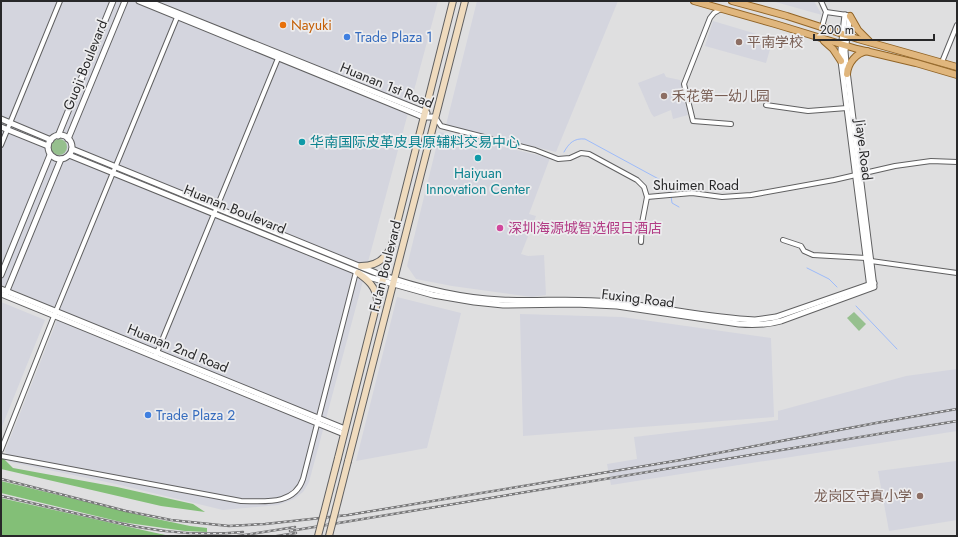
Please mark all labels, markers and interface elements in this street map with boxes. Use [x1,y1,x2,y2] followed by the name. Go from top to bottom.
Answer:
[291,15,332,35] place label: Nayuki
[814,16,934,42] scale bar
[58,17,112,113] street label: Guoji Boulevard
[278,20,288,30] marker: Nayuki
[820,21,854,39] text: 200 m
[355,27,433,47] place label: Trade Plaza 1
[342,32,352,42] marker: Trade Plaza 1
[747,32,803,52] place label: 平南学校
[734,37,744,47] marker: 平南学校
[337,57,437,113] street label: Huanan 1st Road
[672,86,770,106] place label: 禾花第一幼儿园
[659,91,669,101] marker: 禾花第一幼儿园
[850,116,878,182] street label: Jiaye Road
[310,132,520,152] place label: 华南国际皮革皮具原辅料交易中心
[297,137,307,147] marker: 华南国际皮革皮具原辅料交易中心
[473,153,483,163] marker: Haiyuan Innovation Center
[426,163,530,199] place label: Haiyuan Innovation Center
[653,175,739,195] street label: Shuimen Road
[181,179,289,239] street label: Huanan Boulevard
[364,218,406,314] street label: Fu'an Boulevard
[508,218,662,238] place label: 深圳海源城智选假日酒店
[495,223,505,233] marker: 深圳海源城智选假日酒店
[600,284,676,312] street label: Fuxing Road
[124,319,232,377] street label: Huanan 2nd Road
[156,405,235,425] place label: Trade Plaza 2
[143,410,153,420] marker: Trade Plaza 2
[814,486,912,506] place label: 龙岗区守真小学
[915,491,925,501] marker: 龙岗区守真小学

